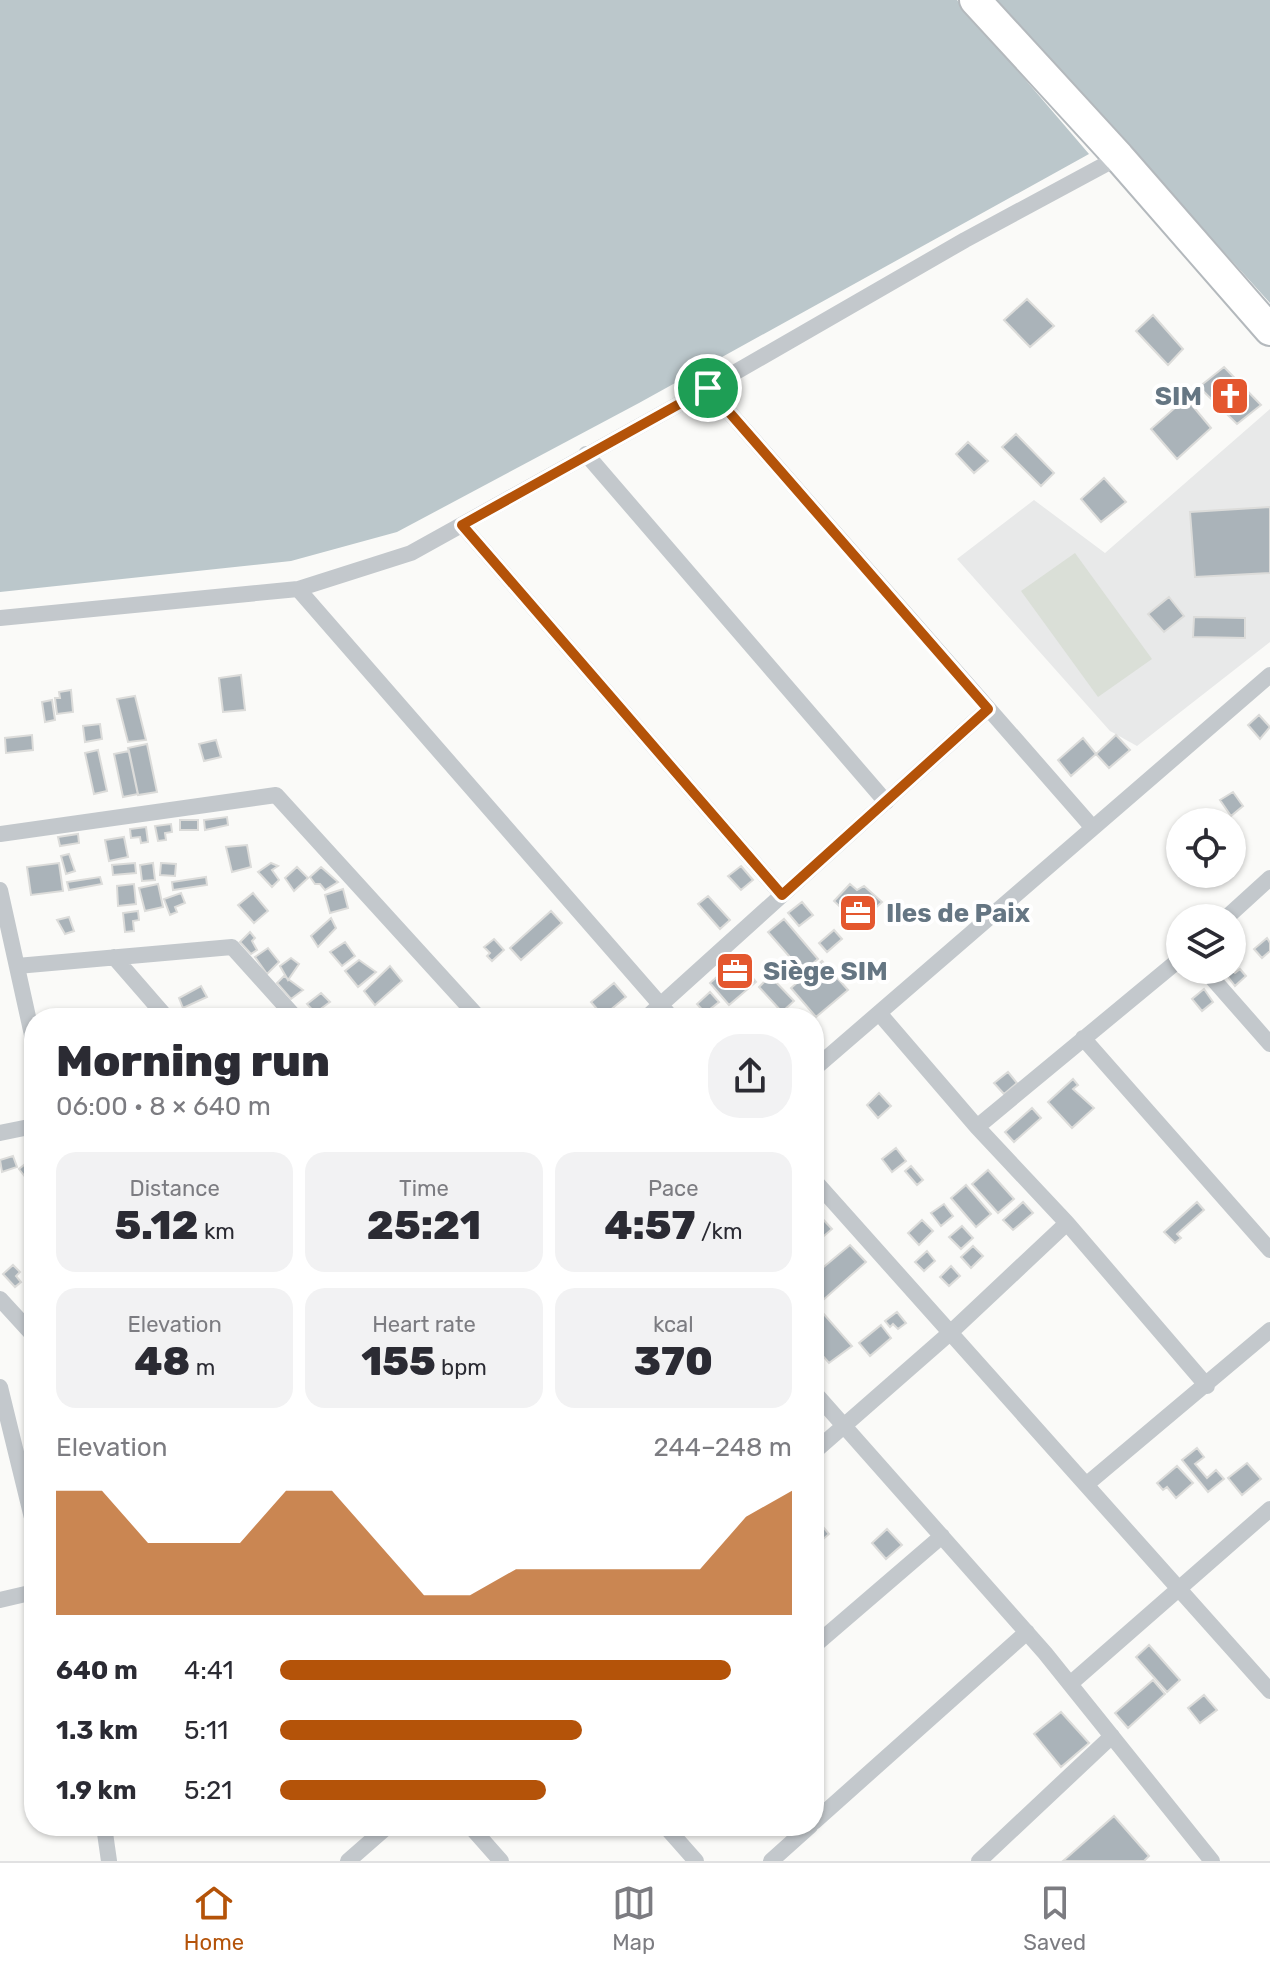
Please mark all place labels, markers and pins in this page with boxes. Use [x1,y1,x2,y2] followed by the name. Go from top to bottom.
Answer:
[674,354,742,422] pin
[1209,375,1251,417] church icon: SIM
[1155,381,1202,412] place label: SIM
[837,892,879,934] office icon: Iles de Paix
[886,898,1030,929] place label: Iles de Paix
[714,950,756,992] office icon: Siège SIM
[763,956,888,987] place label: Siège SIM

